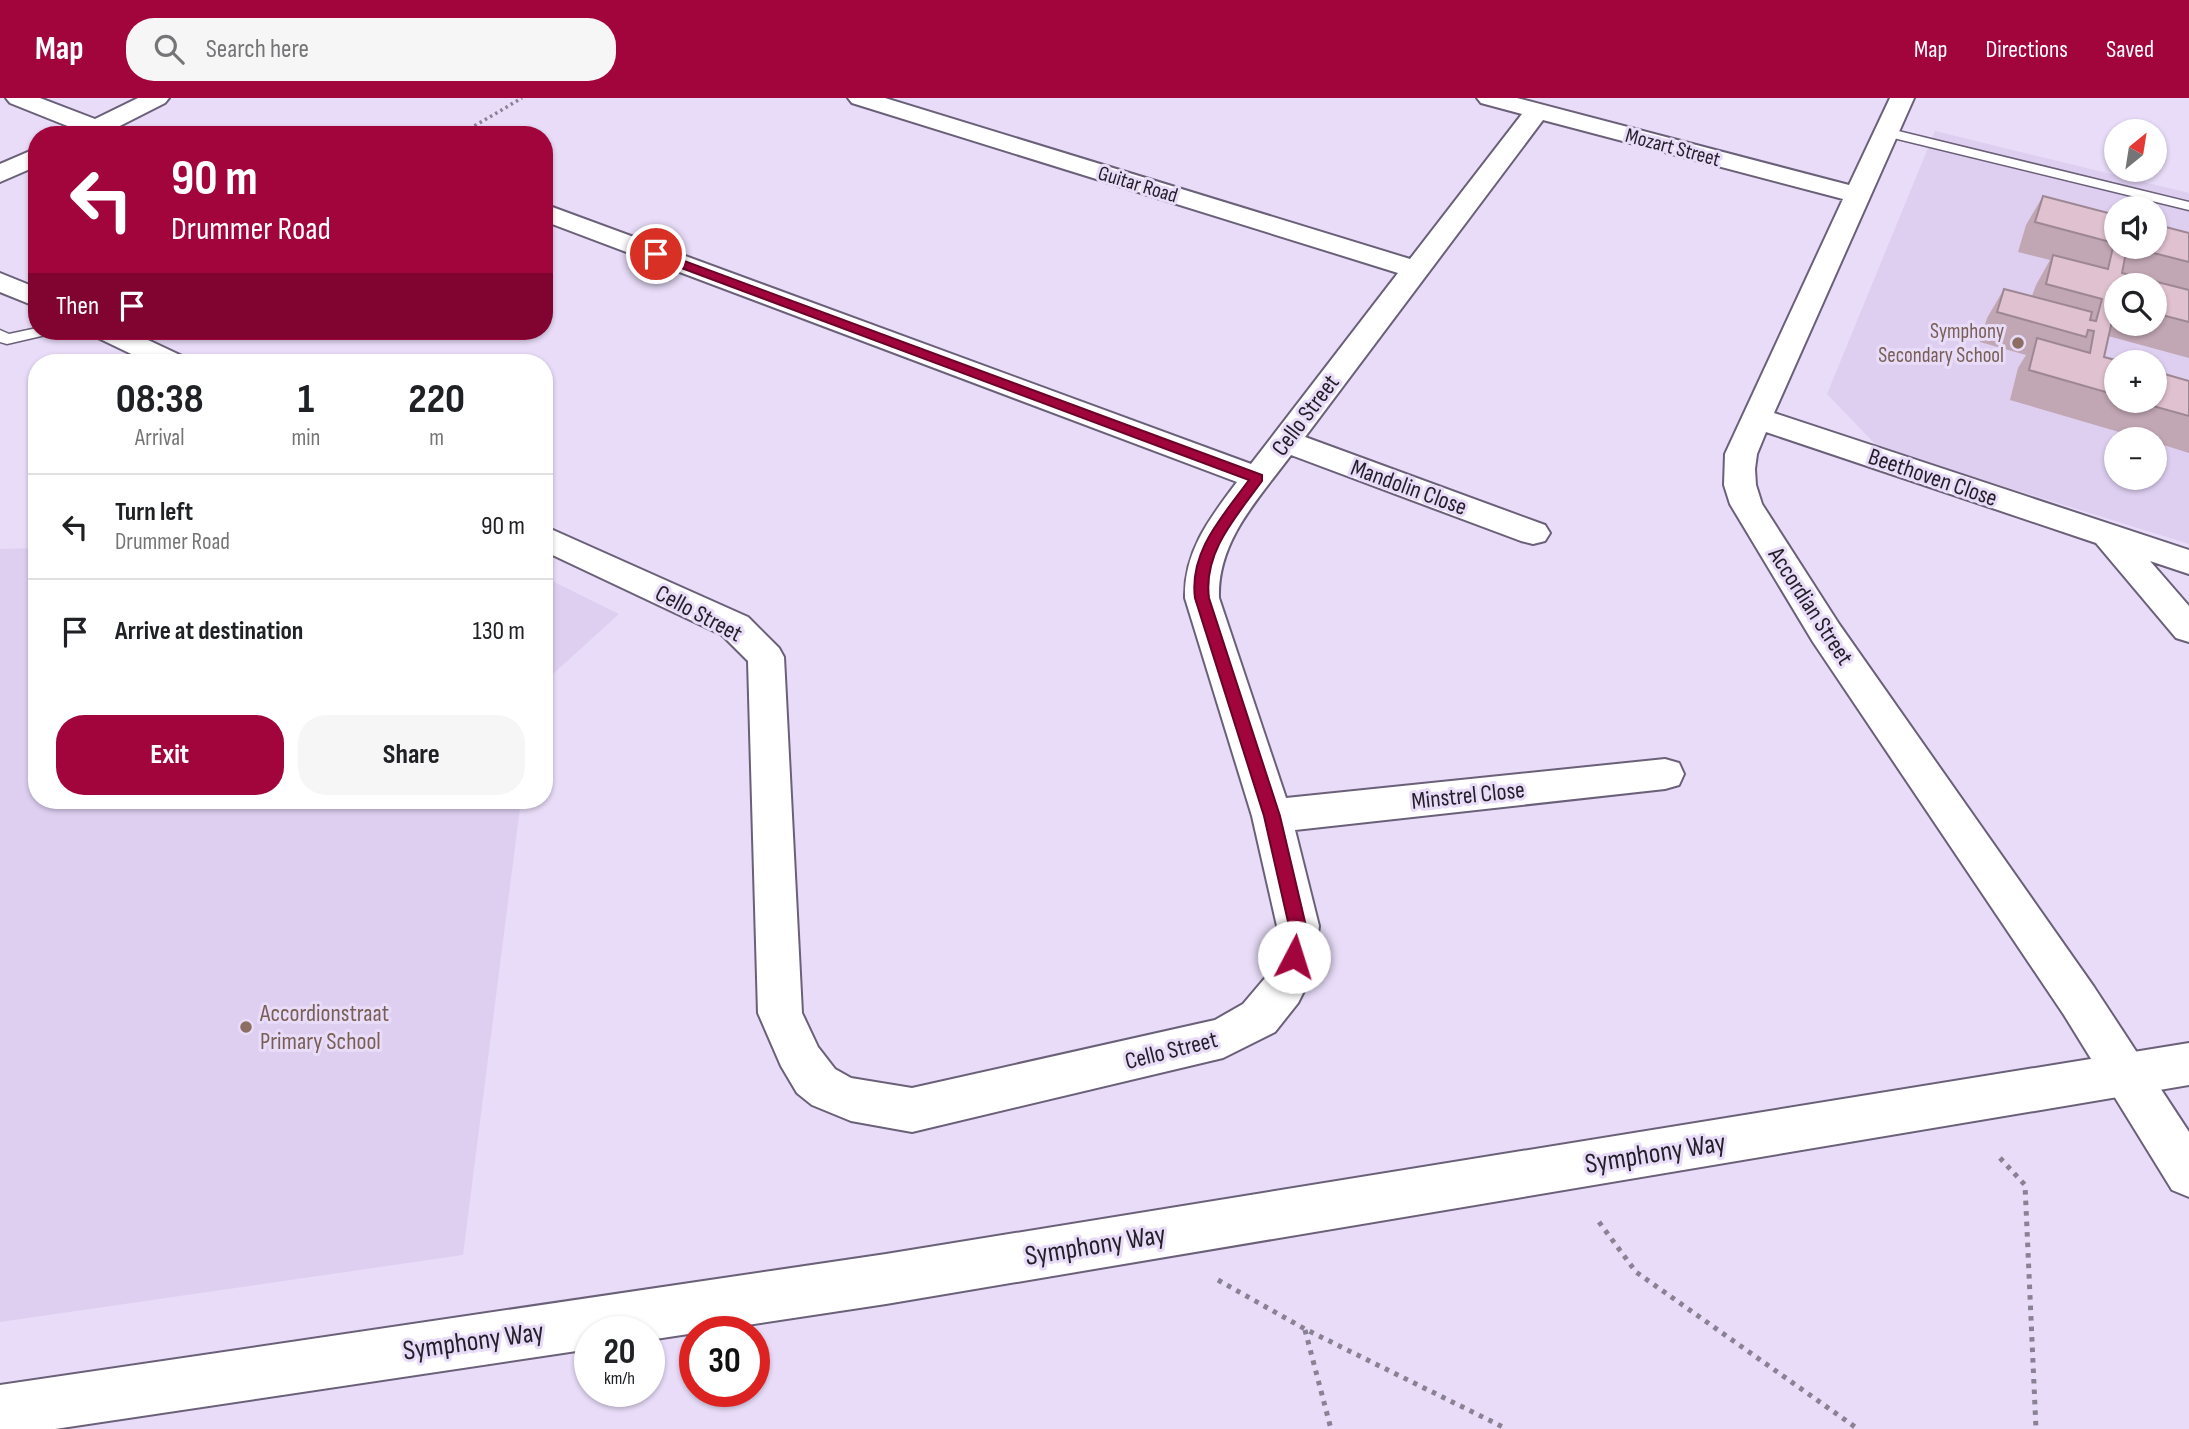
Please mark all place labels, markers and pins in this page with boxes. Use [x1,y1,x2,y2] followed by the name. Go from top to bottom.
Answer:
[626,224,686,284] pin
[1878,319,2004,368] place label: Symphony Secondary School
[2010,335,2026,351] marker: Symphony Secondary School
[259,999,389,1056] place label: Accordionstraat Primary School
[238,1019,254,1035] marker: Accordionstraat Primary School

